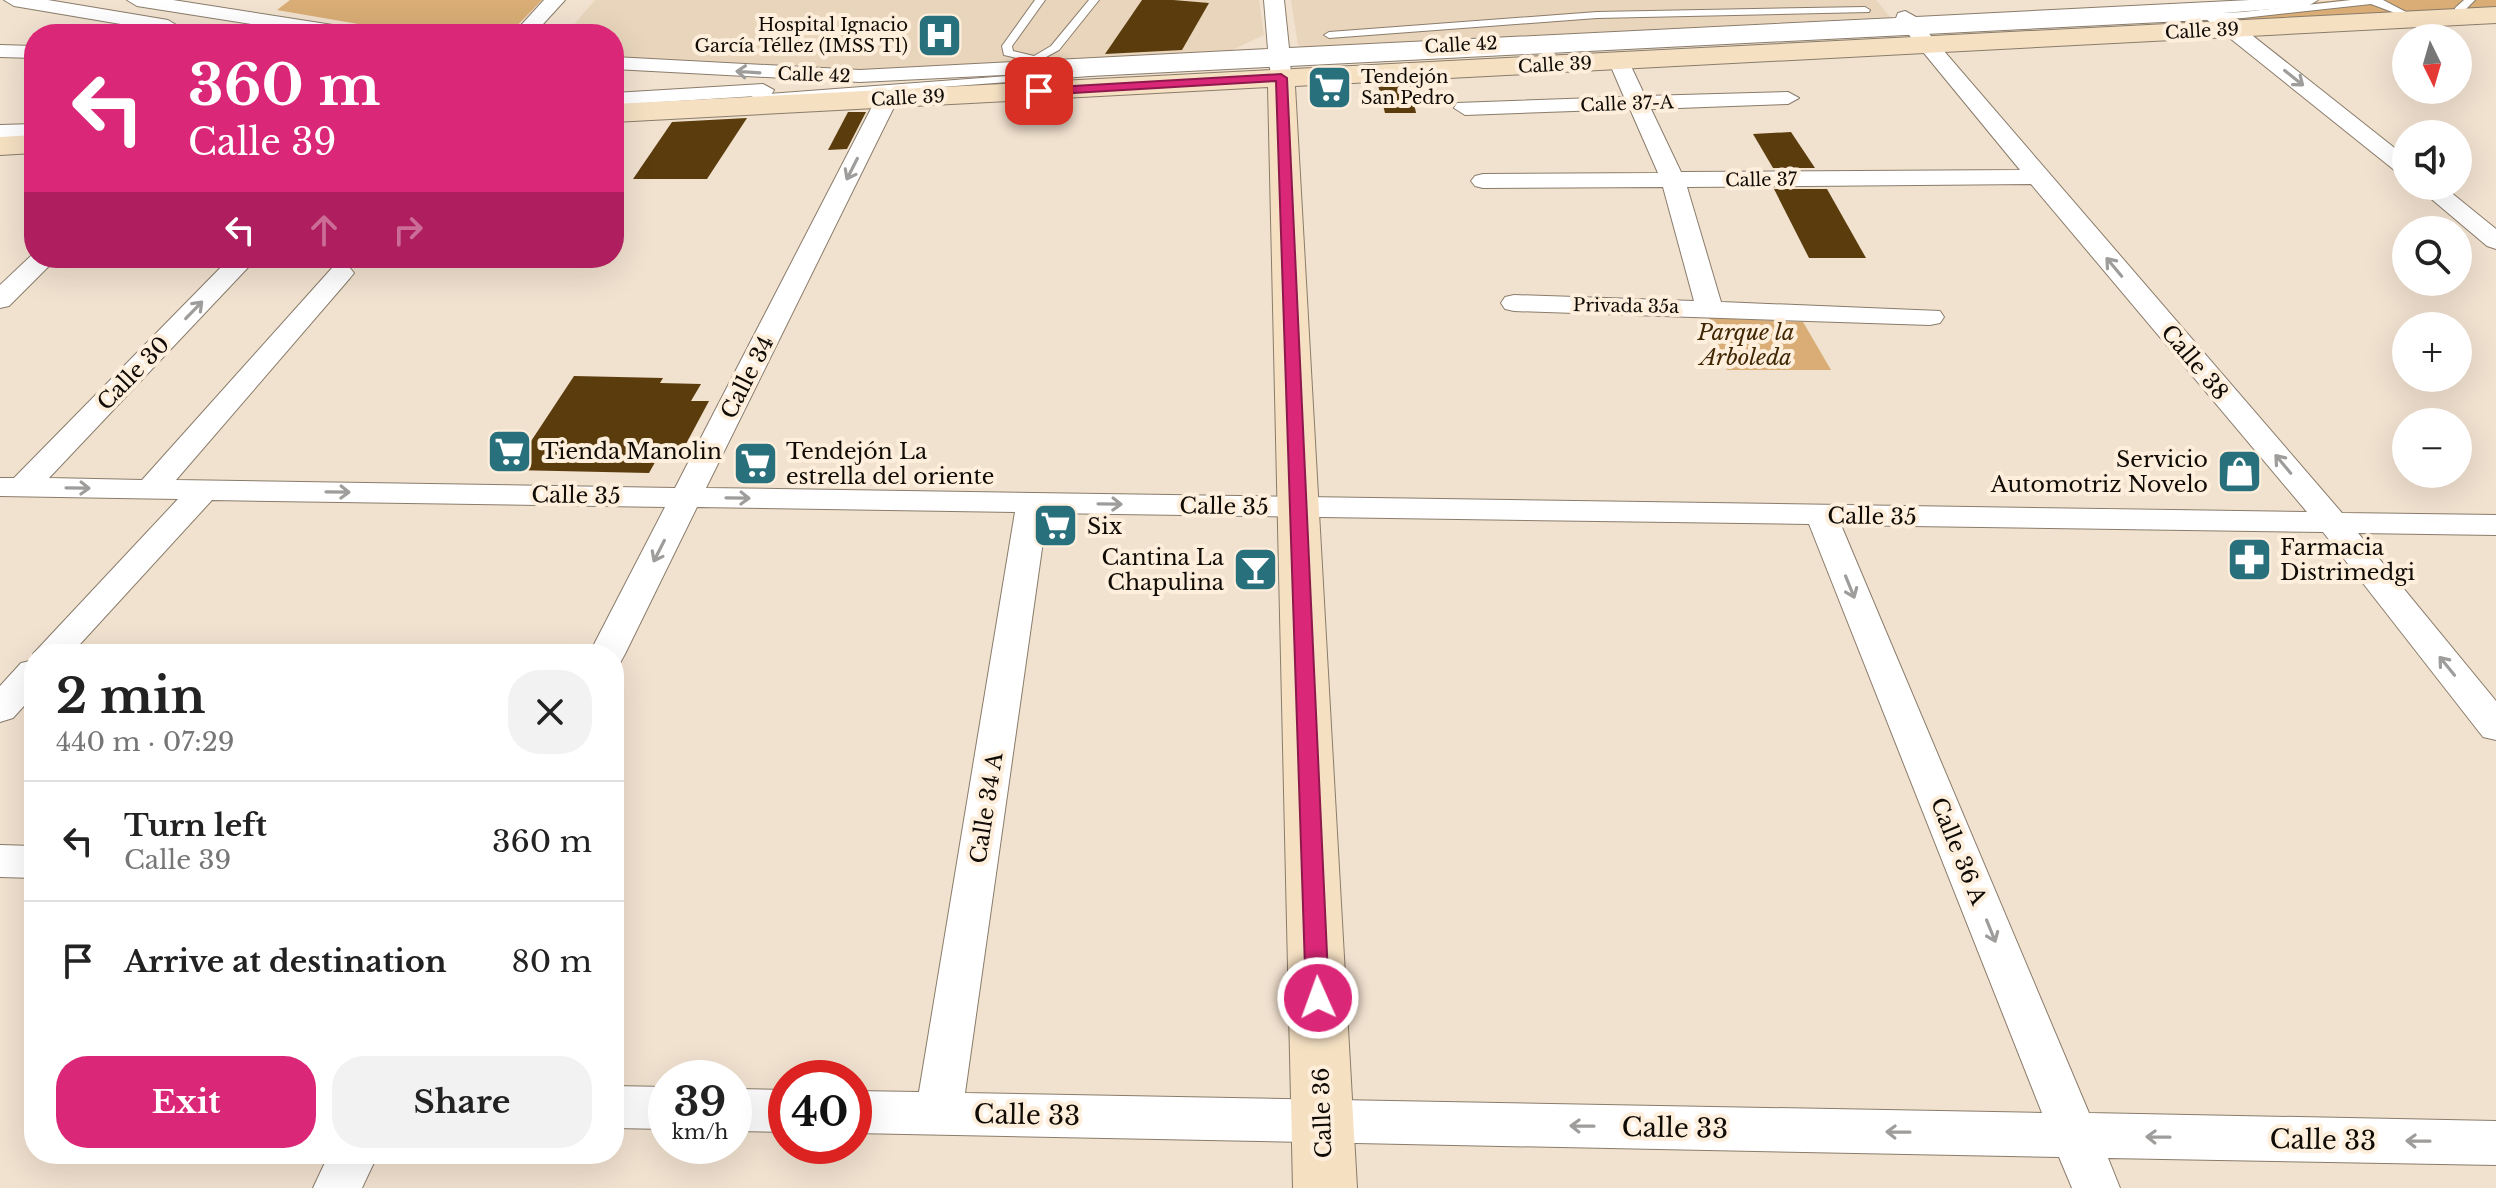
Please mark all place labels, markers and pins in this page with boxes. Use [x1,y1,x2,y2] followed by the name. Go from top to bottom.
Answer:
[915,11,963,59] hospital icon: Hospital Ignacio García Téllez (IMSS T1)
[694,14,908,57] place label: Hospital Ignacio García Téllez (IMSS T1)
[1005,57,1073,125] pin
[1306,63,1354,111] supermarket icon: Tendejón San Pedro
[1361,66,1455,109] place label: Tendejón San Pedro
[486,427,534,475] supermarket icon: Tienda Manolin
[541,438,722,465] place label: Tienda Manolin
[786,438,994,490] place label: Tendejón La estrella del oriente
[731,440,779,488] supermarket icon: Tendejón La estrella del oriente
[1990,446,2208,498] place label: Servicio Automotriz Novelo
[2215,448,2263,496] shop icon: Servicio Automotriz Novelo
[1032,502,1080,550] supermarket icon: Six
[1087,513,1123,540] place label: Six
[2280,534,2415,586] place label: Farmacia Distrimedgi
[2225,536,2273,584] pharmacy icon: Farmacia Distrimedgi
[1102,544,1225,596] place label: Cantina La Chapulina
[1231,546,1279,594] bar icon: Cantina La Chapulina

